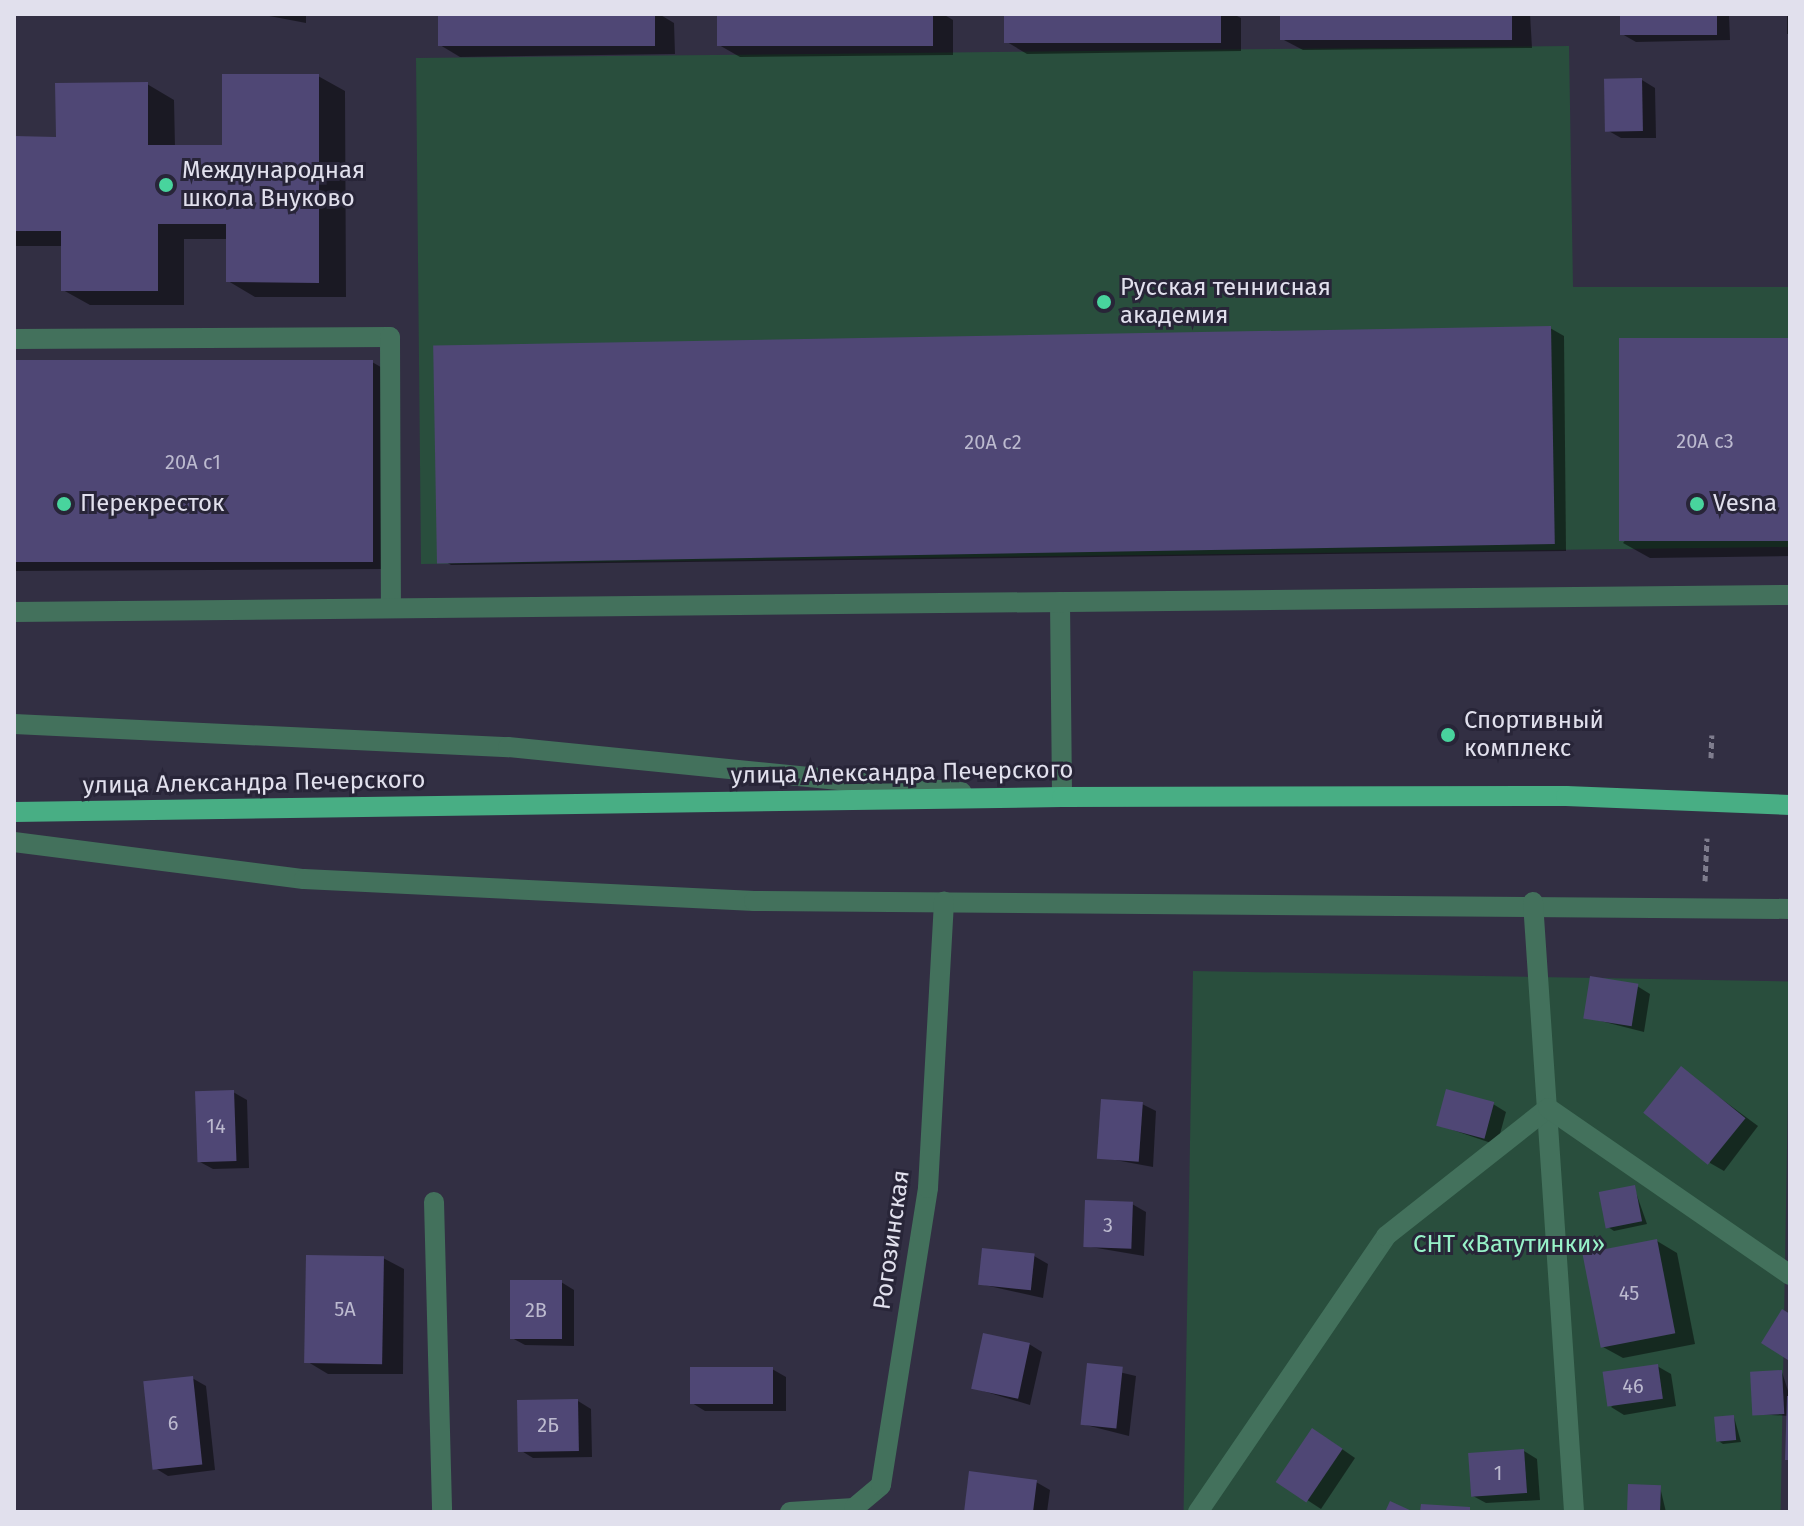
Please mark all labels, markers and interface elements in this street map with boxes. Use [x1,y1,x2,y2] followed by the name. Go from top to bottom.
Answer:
[182,157,365,213] place label: Международная школа Внуково
[157,176,175,194] marker: Международная школа Внуково
[1120,274,1331,330] place label: Русская теннисная академия
[1095,293,1113,311] marker: Русская теннисная академия
[1676,429,1734,453] house number: 20А с3
[964,430,1022,454] house number: 20А с2
[165,450,221,474] house number: 20А с1
[80,490,225,518] place label: Перекресток
[1713,490,1777,518] place label: Vesna
[55,495,73,513] marker: Перекресток
[1688,495,1706,513] marker: Vesna
[1464,707,1604,763] place label: Спортивный комплекс
[1439,726,1457,744] marker: Спортивный комплекс
[730,756,1074,790] street label: улица Александра Печерского
[82,766,426,800] street label: улица Александра Печерского
[206,1114,226,1138] house number: 14
[868,1168,916,1312] street label: Рогозинская
[1103,1213,1113,1237] house number: 3
[1413,1231,1605,1259] park label: СНТ «Ватутинки»
[1619,1281,1639,1305] house number: 45
[334,1297,356,1321] house number: 5А
[525,1298,547,1322] house number: 2В
[1622,1374,1644,1398] house number: 46
[168,1411,178,1435] house number: 6
[537,1413,559,1437] house number: 2Б
[1494,1461,1502,1485] house number: 1

